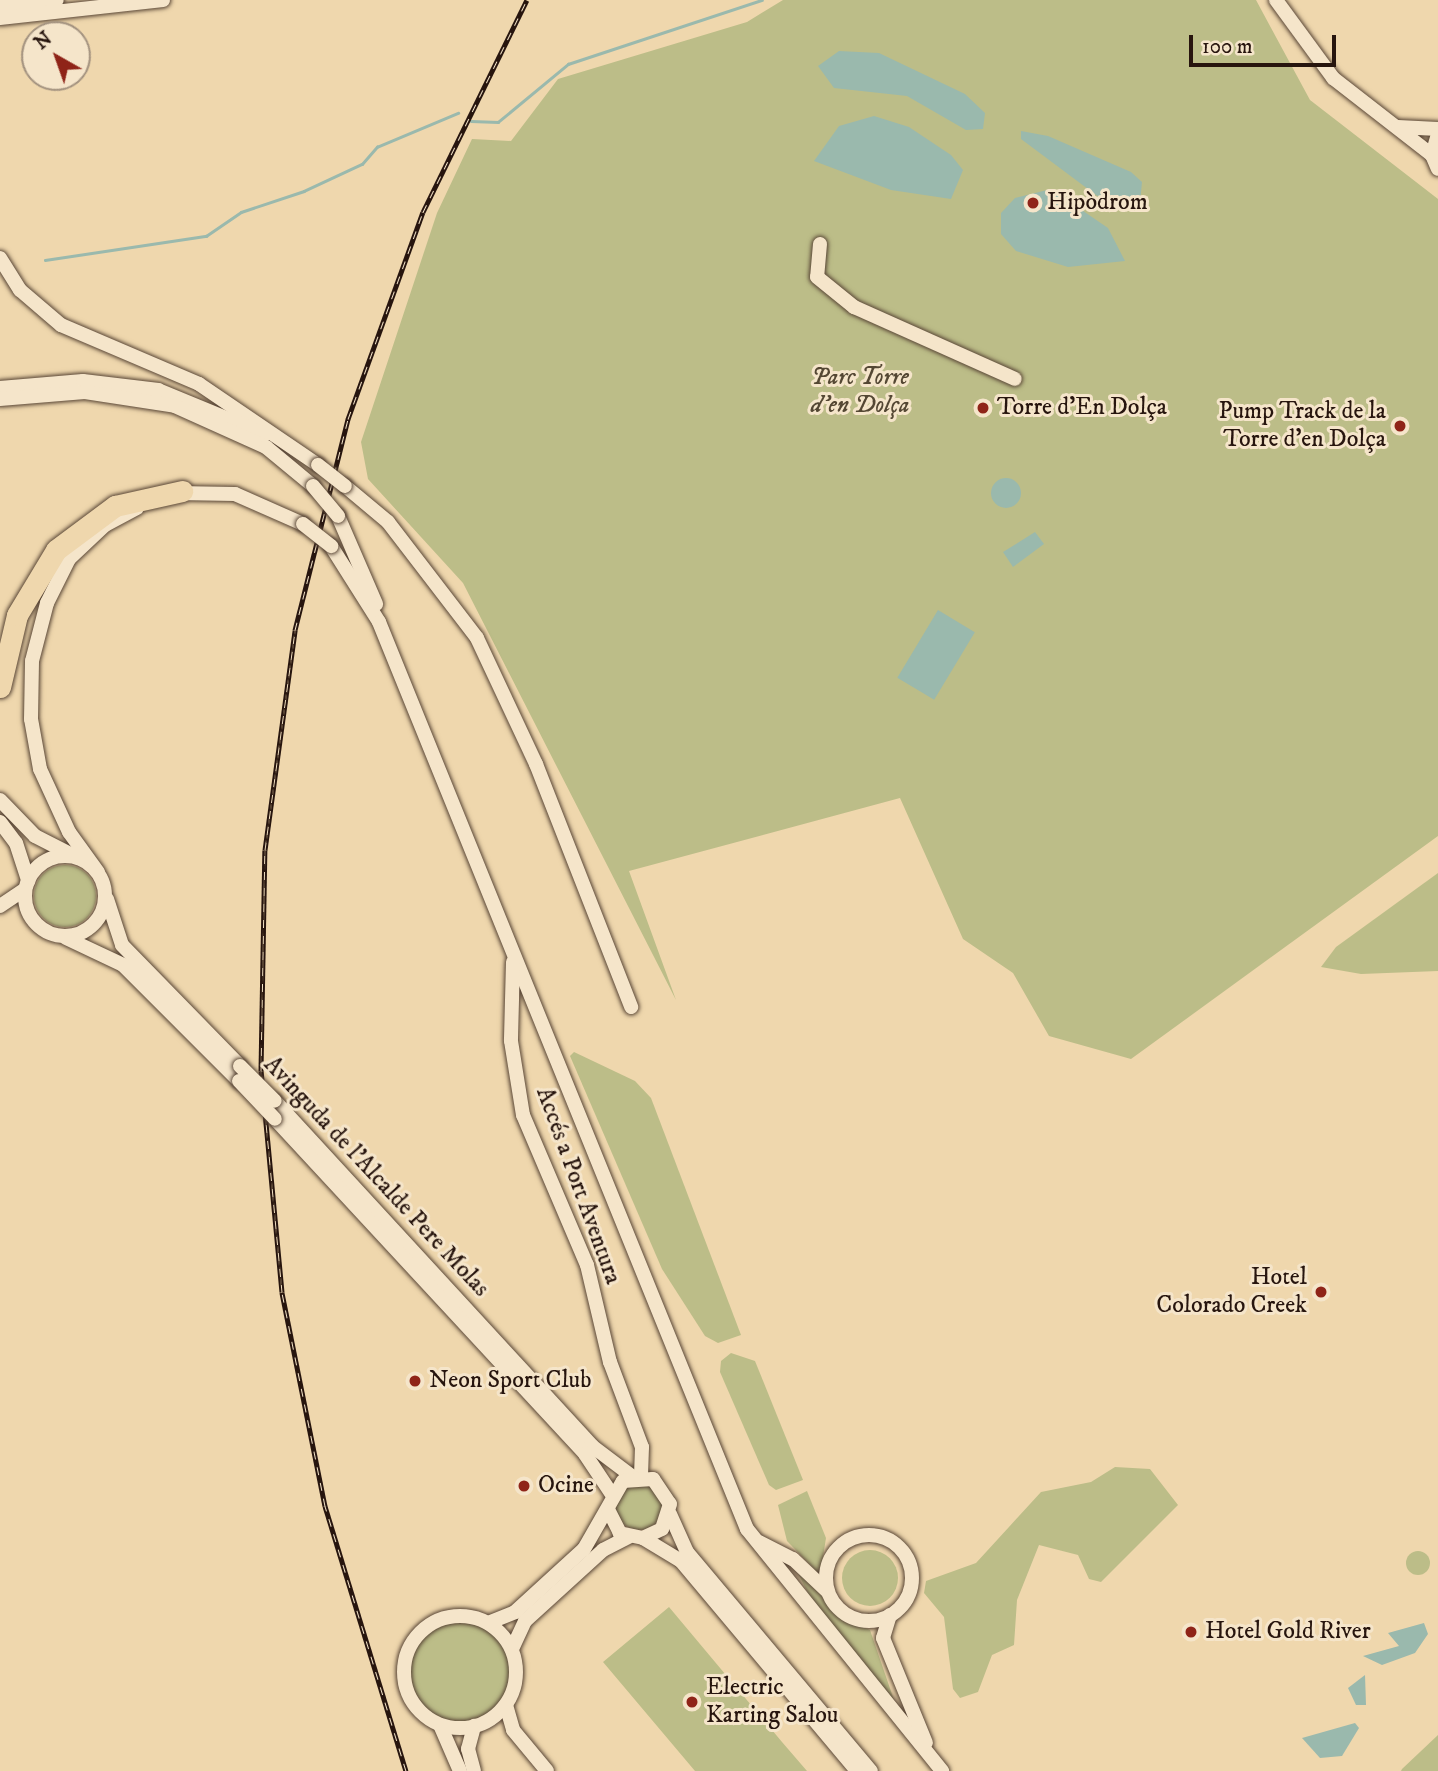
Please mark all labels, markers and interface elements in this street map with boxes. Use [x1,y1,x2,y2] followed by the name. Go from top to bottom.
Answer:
[21,21,91,91] north arrow
[1193,21,1340,65] scale bar
[30,27,57,55] text: N
[1202,34,1253,60] text: 100 m
[1047,189,1148,217] place label: Hipòdrom
[1025,195,1041,211] marker: Hipòdrom
[811,364,909,420] park label: Parc Torre d'en Dolça
[997,394,1167,422] place label: Torre d'En Dolça
[1219,398,1386,454] place label: Pump Track de la Torre d’en Dolça
[975,400,991,416] marker: Torre d'En Dolça
[1392,418,1408,434] marker: Pump Track de la Torre d’en Dolça
[257,1051,495,1303] street label: Avinguda de l'Alcalde Pere Molas
[529,1084,627,1288] street label: Accés a Port Aventura
[1156,1264,1307,1320] place label: Hotel Colorado Creek
[1313,1284,1329,1300] marker: Hotel Colorado Creek
[429,1367,591,1395] place label: Neon Sport Club
[407,1373,423,1389] marker: Neon Sport Club
[538,1472,594,1500] place label: Ocine
[516,1478,532,1494] marker: Ocine
[1205,1618,1371,1646] place label: Hotel Gold River
[1183,1624,1199,1640] marker: Hotel Gold River
[706,1674,838,1730] place label: Electric Karting Salou
[684,1694,700,1710] marker: Electric Karting Salou

